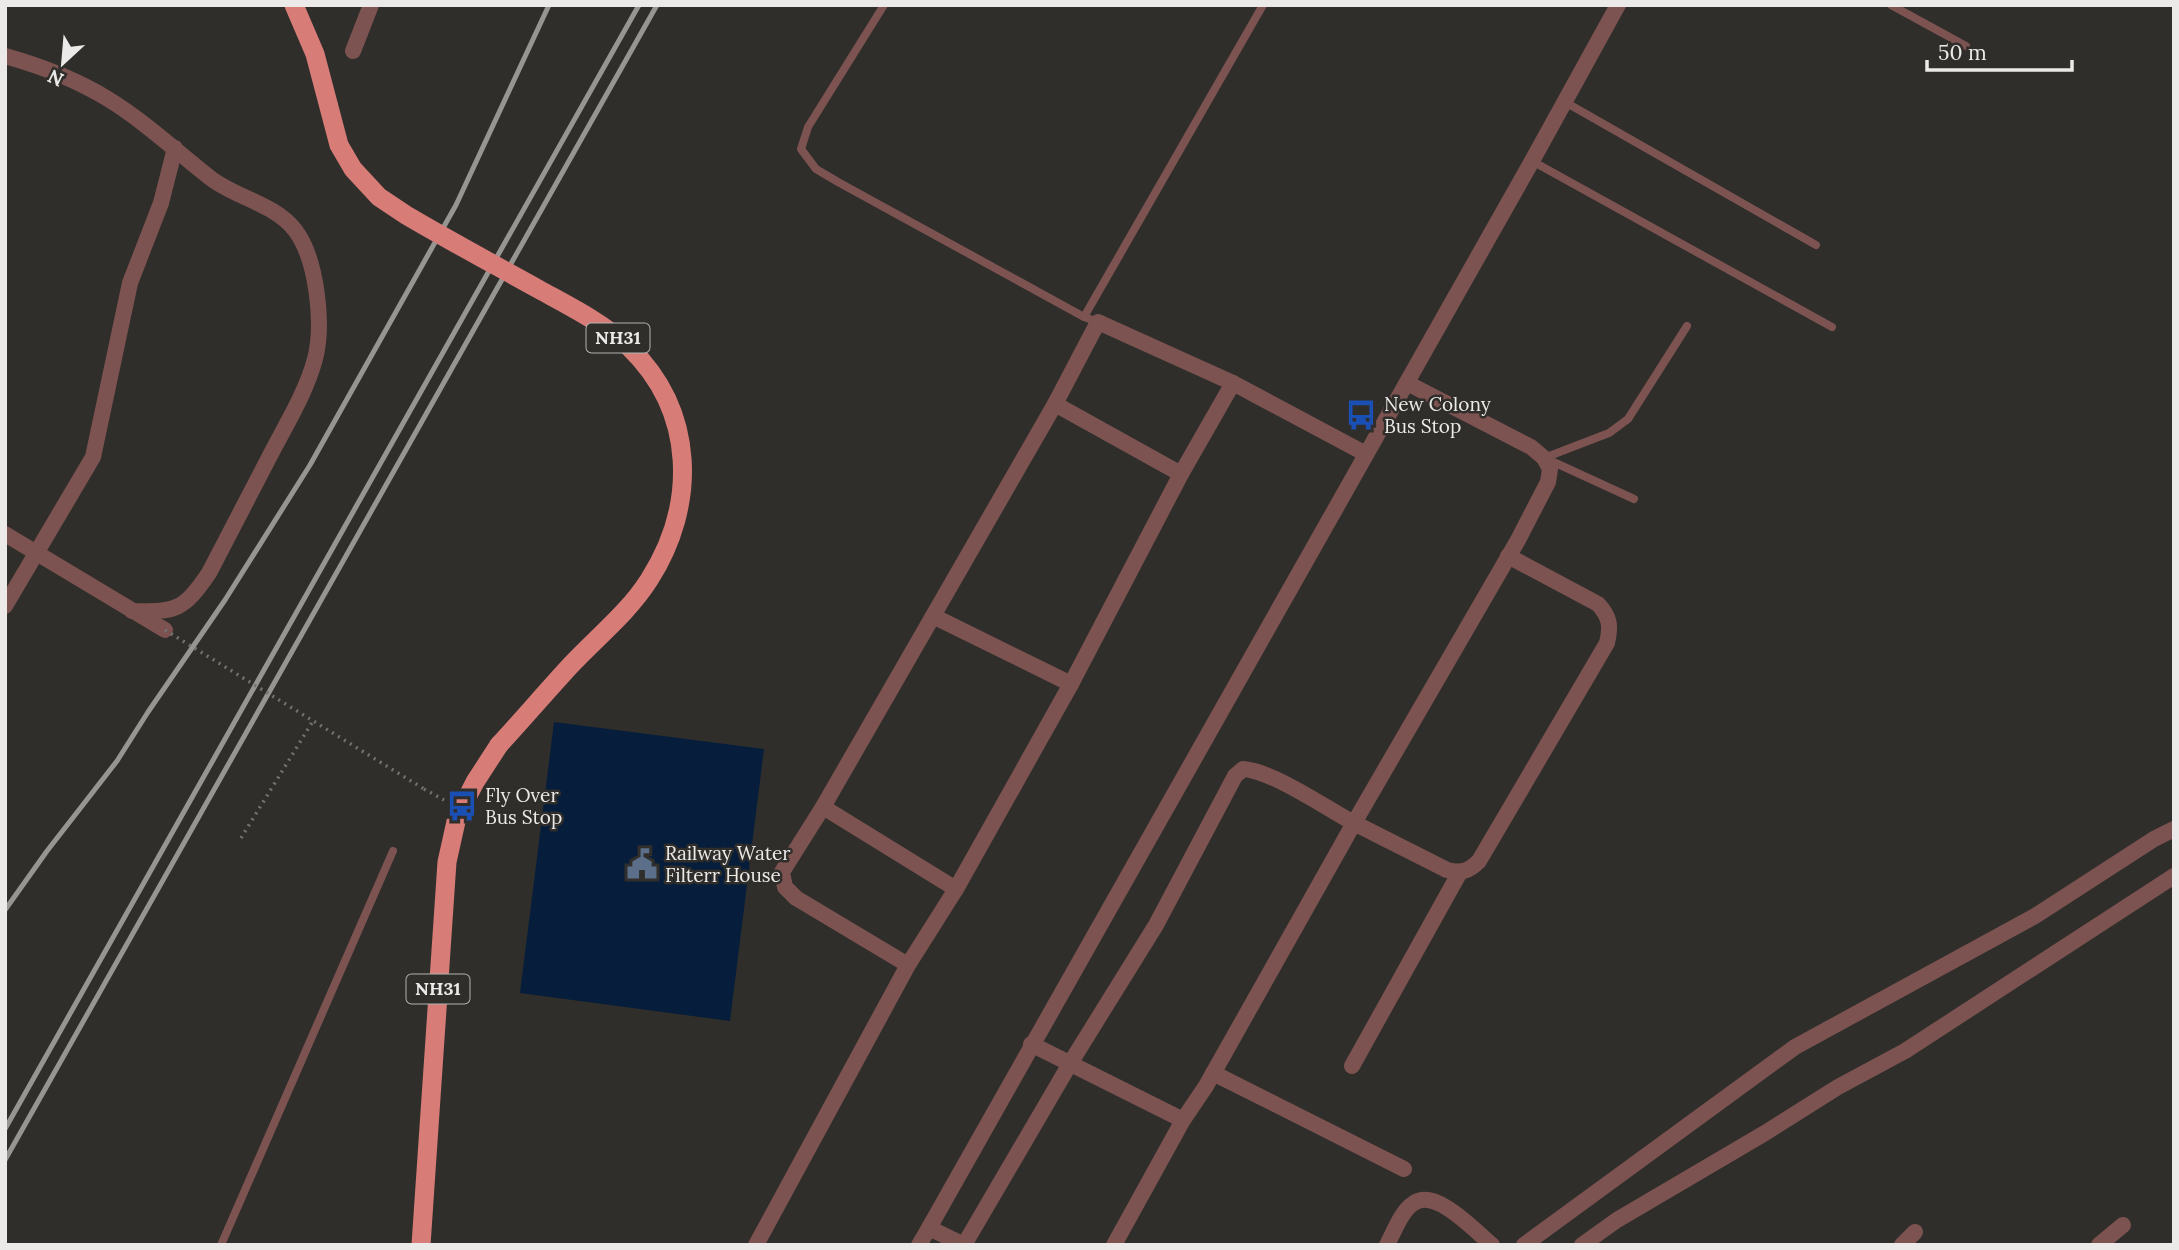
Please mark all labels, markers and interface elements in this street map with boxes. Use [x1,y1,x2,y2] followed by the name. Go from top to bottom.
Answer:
[28,28,98,98] north arrow
[1927,28,2072,72] scale bar
[1938,39,1987,66] text: 50 m
[43,64,67,92] text: N
[586,324,650,352] road number: NH31
[1384,392,1491,438] place label: New Colony Bus Stop
[1344,398,1378,432] bus stop icon: New Colony Bus Stop
[485,783,562,829] place label: Fly Over Bus Stop
[445,789,479,823] bus stop icon: Fly Over Bus Stop
[665,841,791,887] place label: Railway Water Filterr House
[625,847,659,881] public building icon: Railway Water Filterr House
[406,974,470,1004] road number: NH31

